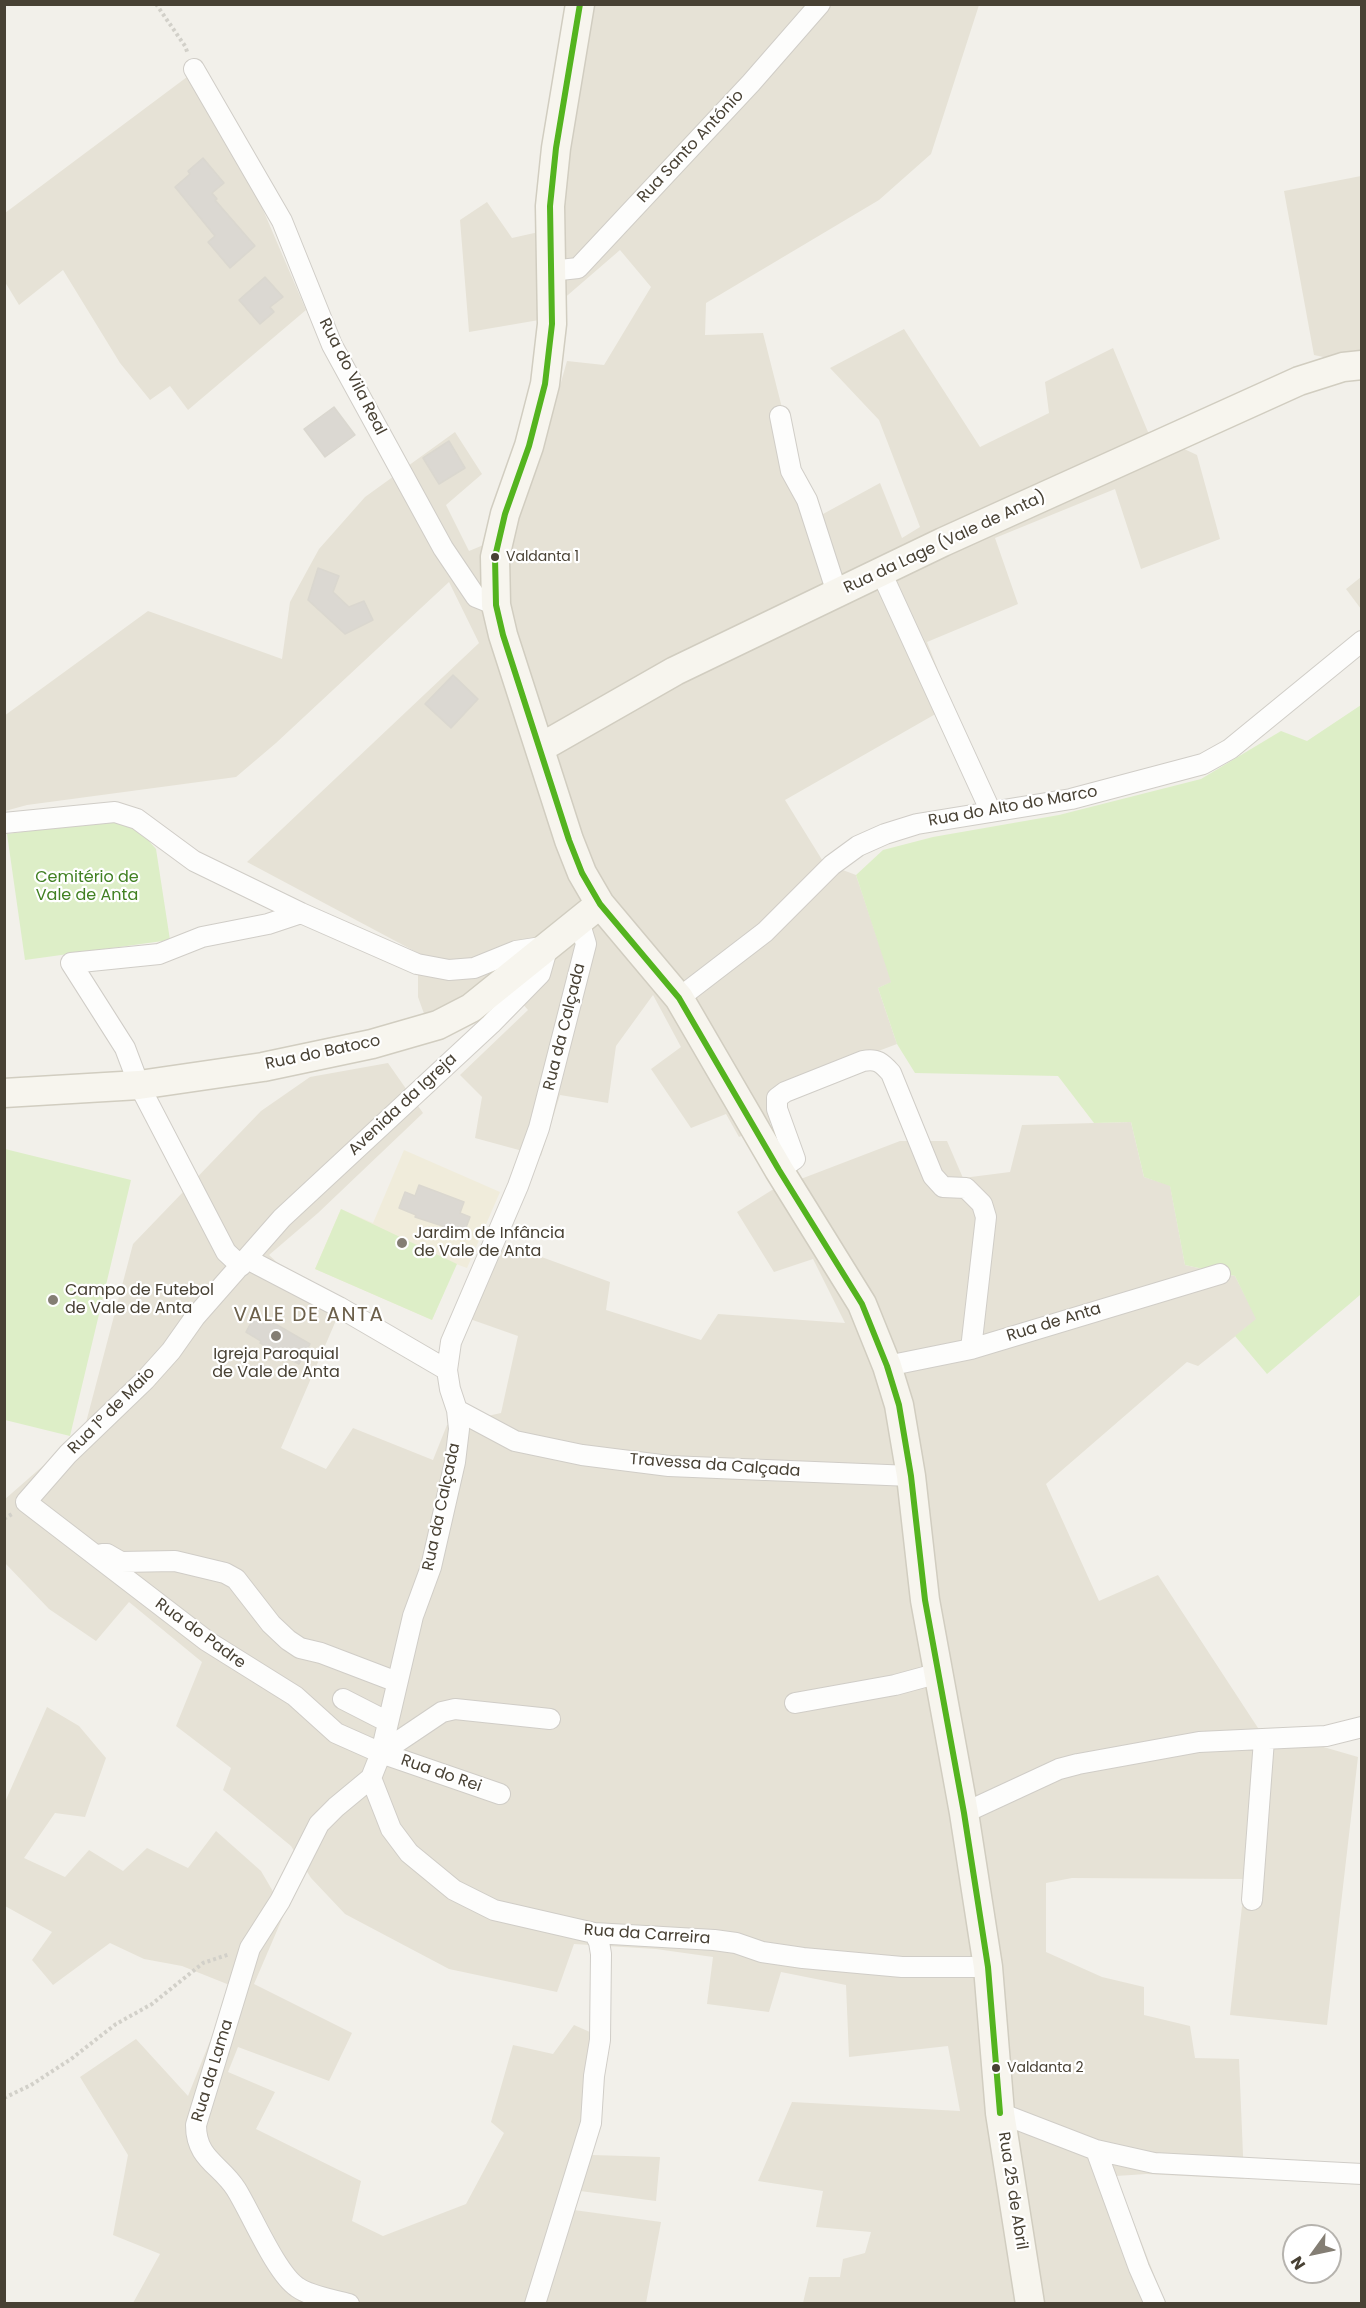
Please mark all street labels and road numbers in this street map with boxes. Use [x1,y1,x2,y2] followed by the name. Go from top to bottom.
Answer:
[634,87,748,207] street label: Rua Santo António
[314,315,390,439] street label: Rua do Vila Real
[841,488,1049,598] street label: Rua da Lage (Vale de Anta)
[927,783,1099,831] street label: Rua do Alto do Marco
[540,961,590,1093] street label: Rua da Calçada
[264,1031,382,1075] street label: Rua do Batoco
[345,1050,461,1160] street label: Avenida da Igreja
[1004,1300,1104,1346] street label: Rua de Anta
[64,1363,160,1459] street label: Rua 1º de Maio
[419,1441,465,1573] street label: Rua da Calçada
[629,1450,801,1482] street label: Travessa da Calçada
[151,1595,249,1673] street label: Rua do Padre
[398,1751,484,1797] street label: Rua do Rei
[583,1921,711,1949] street label: Rua da Carreira
[188,2018,238,2124] street label: Rua da Lama
[993,2131,1031,2251] street label: Rua 25 de Abril

